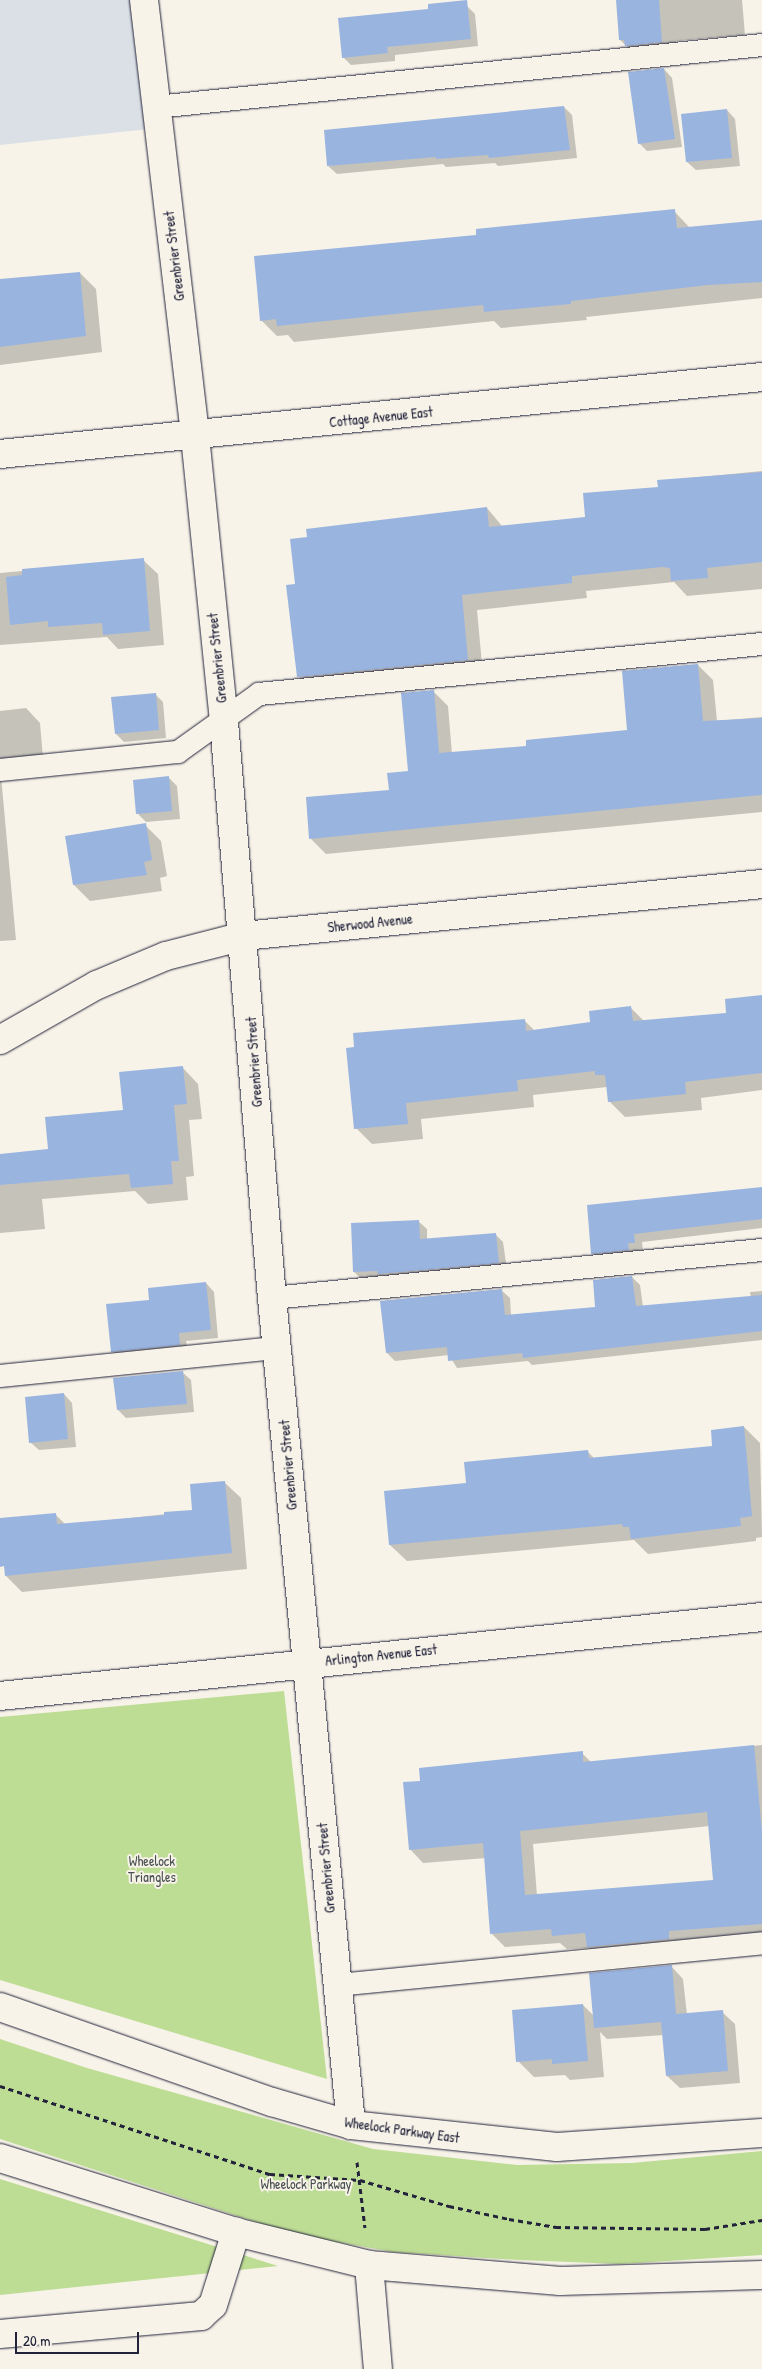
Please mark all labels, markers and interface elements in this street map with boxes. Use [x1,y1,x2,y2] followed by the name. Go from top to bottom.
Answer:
[160,210,188,302] street label: Greenbrier Street
[328,403,434,431] street label: Cottage Avenue East
[204,612,230,704] street label: Greenbrier Street
[327,910,413,936] street label: Sherwood Avenue
[242,1016,266,1108] street label: Greenbrier Street
[276,1419,300,1511] street label: Greenbrier Street
[324,1641,438,1669] street label: Arlington Avenue East
[314,1822,338,1914] street label: Greenbrier Street
[128,1853,176,1885] park label: Wheelock Triangles
[343,2114,461,2146] street label: Wheelock Parkway East
[261,2176,351,2192] park label: Wheelock Parkway
[18,2322,141,2354] scale bar
[23,2330,50,2351] text: 20 m

